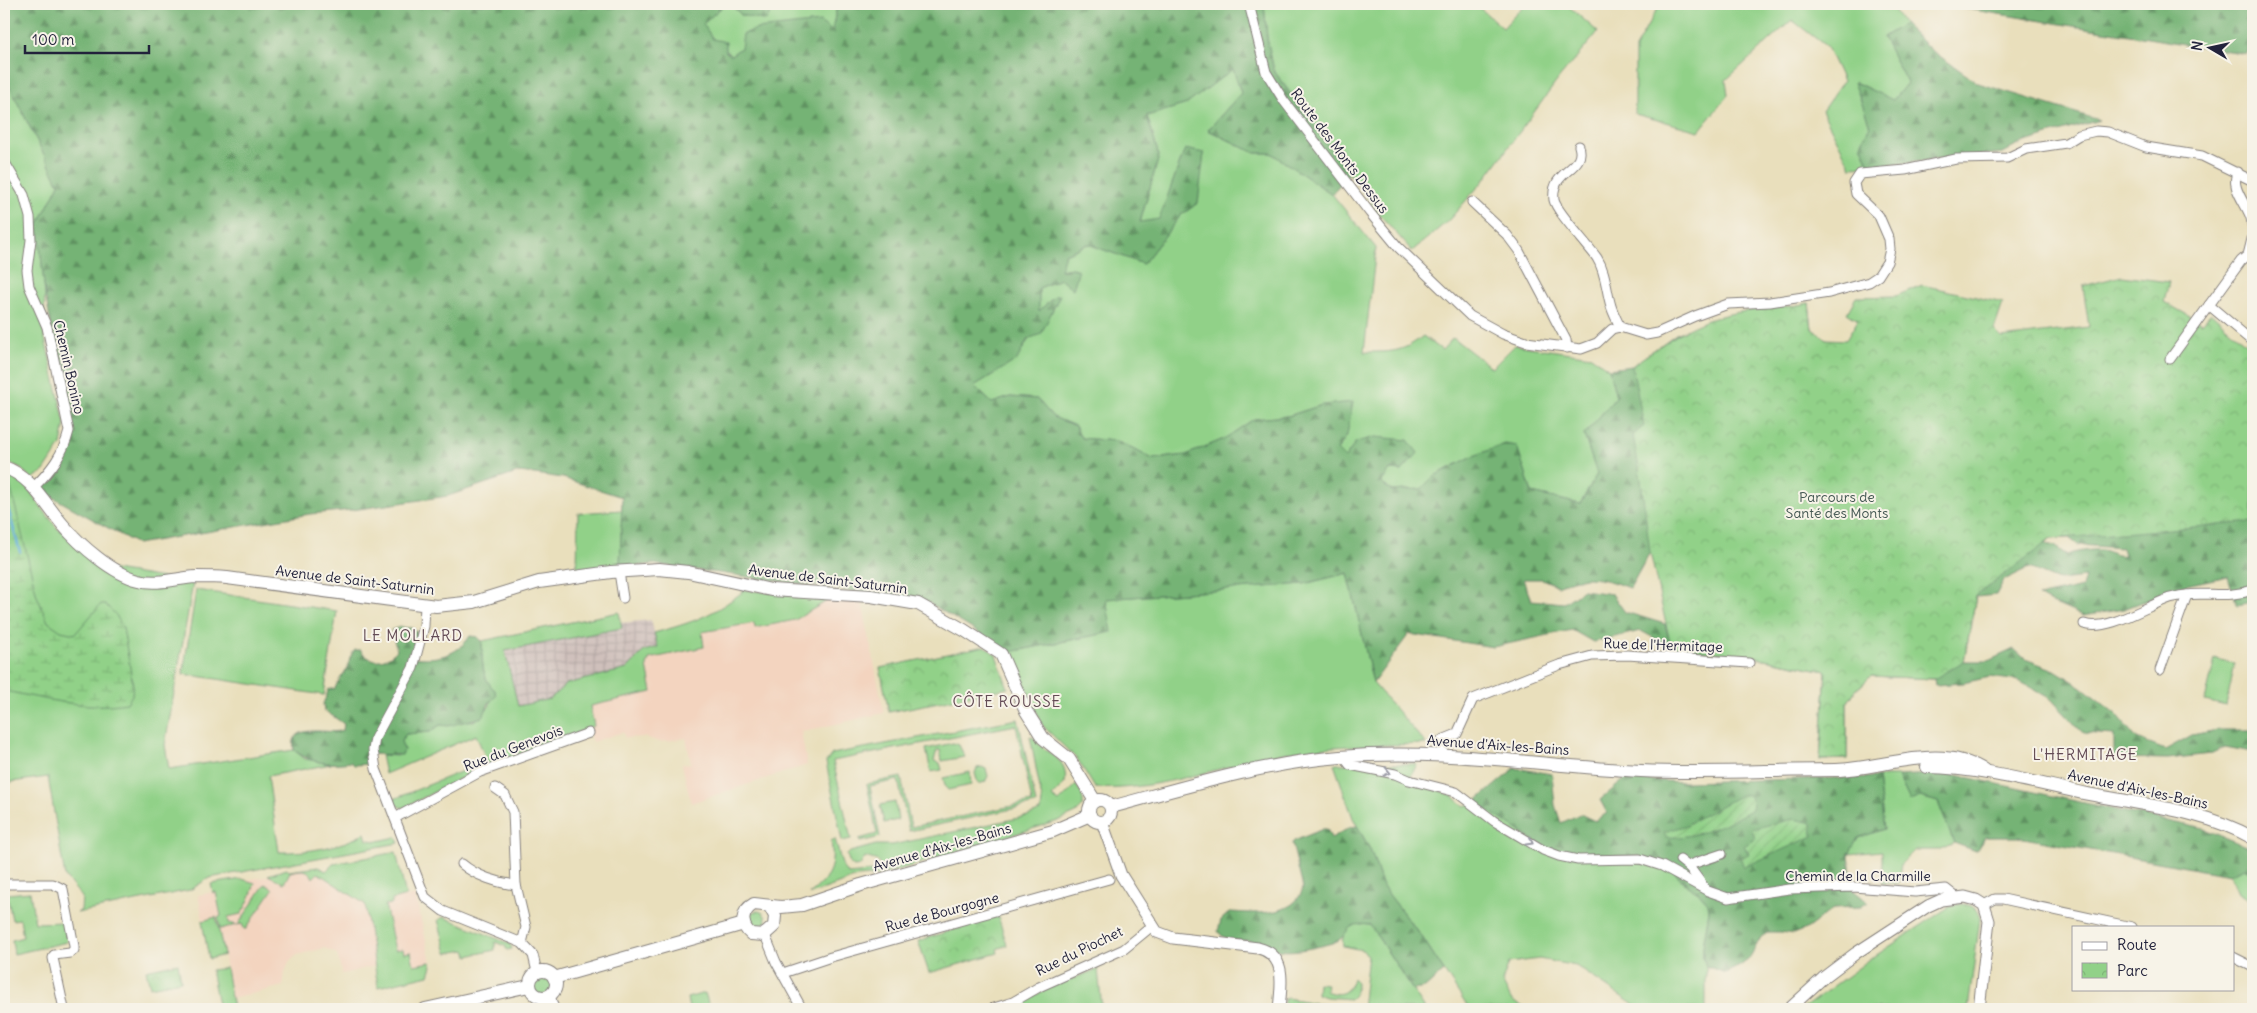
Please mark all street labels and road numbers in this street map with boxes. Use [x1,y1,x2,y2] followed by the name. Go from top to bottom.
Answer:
[1287,85,1393,217] street label: Route des Monts Dessus
[49,318,89,416] street label: Chemin Bonino
[748,560,908,598] street label: Avenue de Saint-Saturnin
[275,561,435,599] street label: Avenue de Saint-Saturnin
[1603,634,1723,656] street label: Rue de l'Hermitage
[461,721,565,775] street label: Rue du Genevois
[1426,731,1570,759] street label: Avenue d'Aix-les-Bains
[2066,765,2210,813] street label: Avenue d'Aix-les-Bains
[871,819,1013,875] street label: Avenue d'Aix-les-Bains
[1785,867,1931,885] street label: Chemin de la Charmille
[883,888,1001,936] street label: Rue de Bourgogne
[1033,922,1126,980] street label: Rue du Piochet

